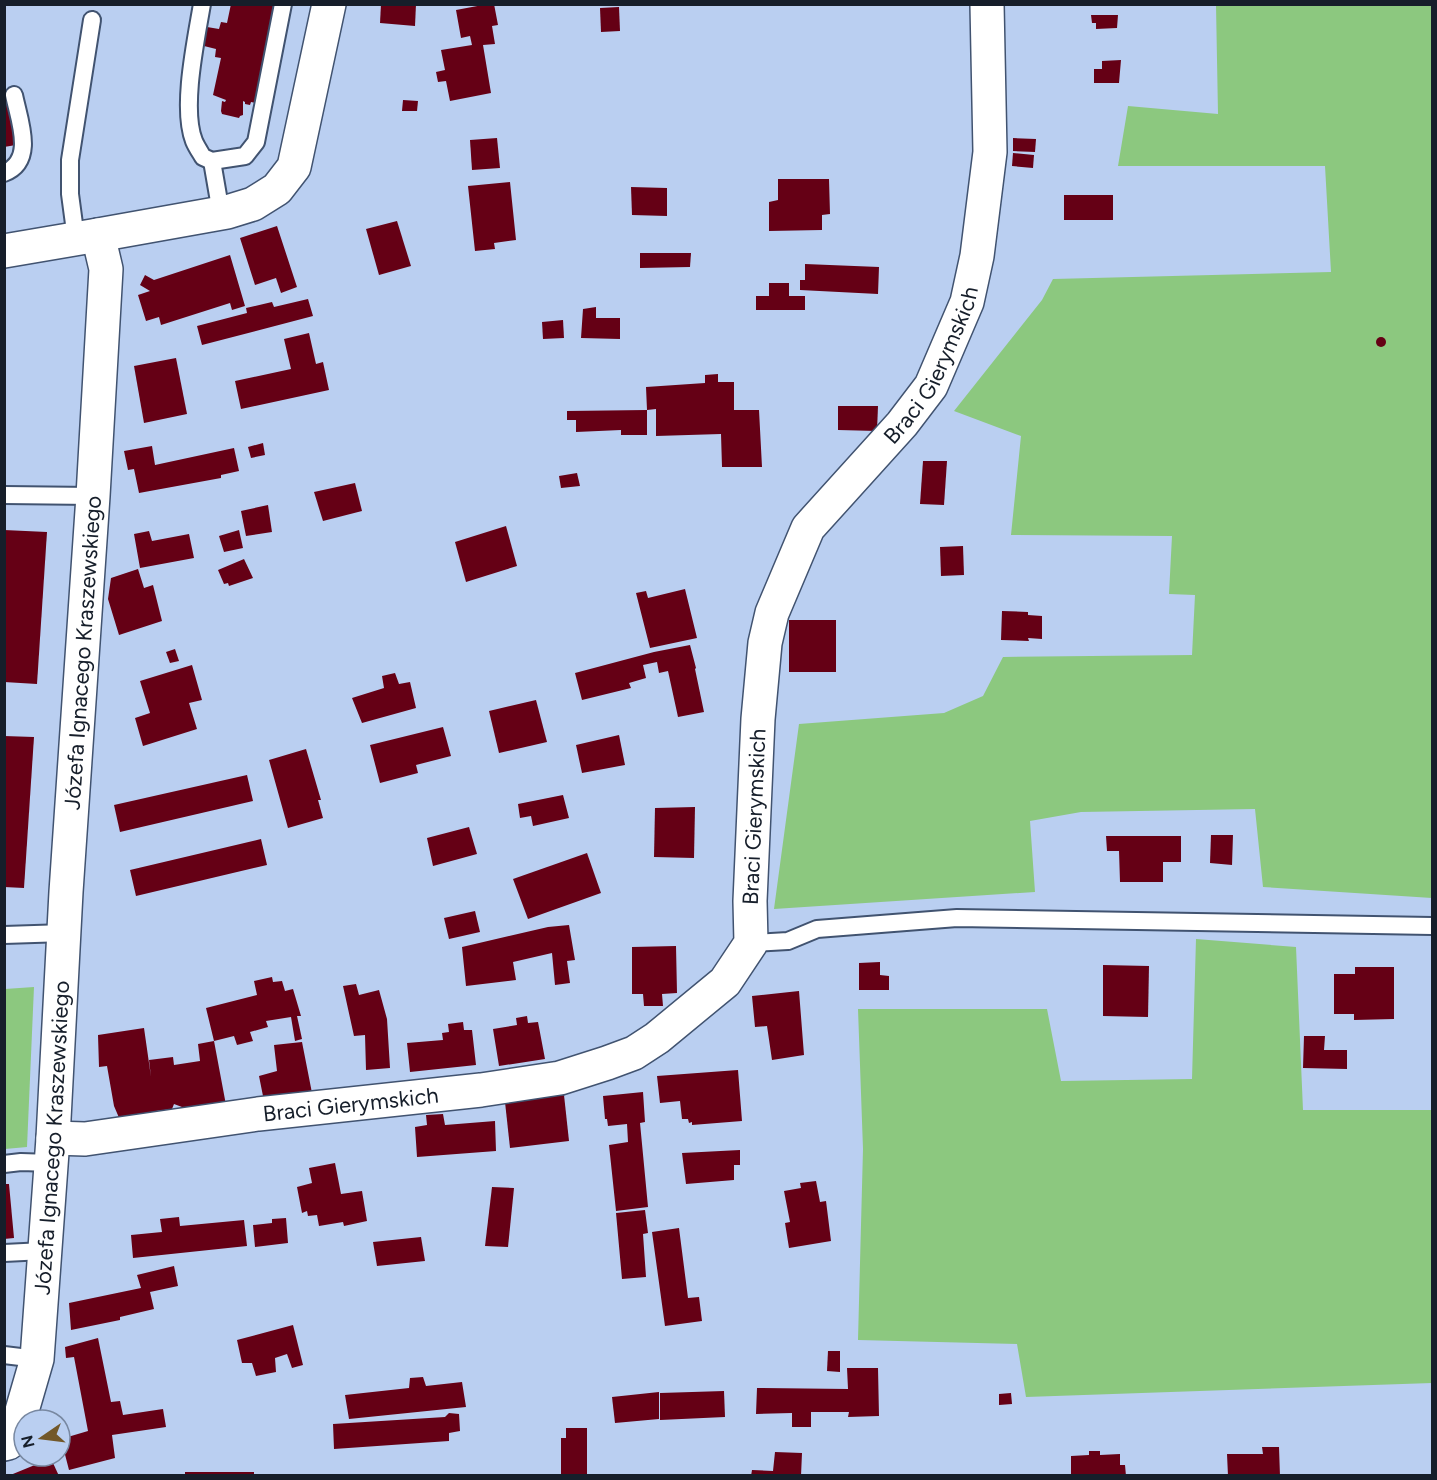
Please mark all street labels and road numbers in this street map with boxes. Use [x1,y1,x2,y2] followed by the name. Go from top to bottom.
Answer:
[878,284,984,449] street label: Braci Gierymskich
[58,495,106,811] street label: Józefa Ignacego Kraszewskiego
[736,728,771,905] street label: Braci Gierymskich
[28,980,75,1296] street label: Józefa Ignacego Kraszewskiego
[262,1081,440,1127] street label: Braci Gierymskich

